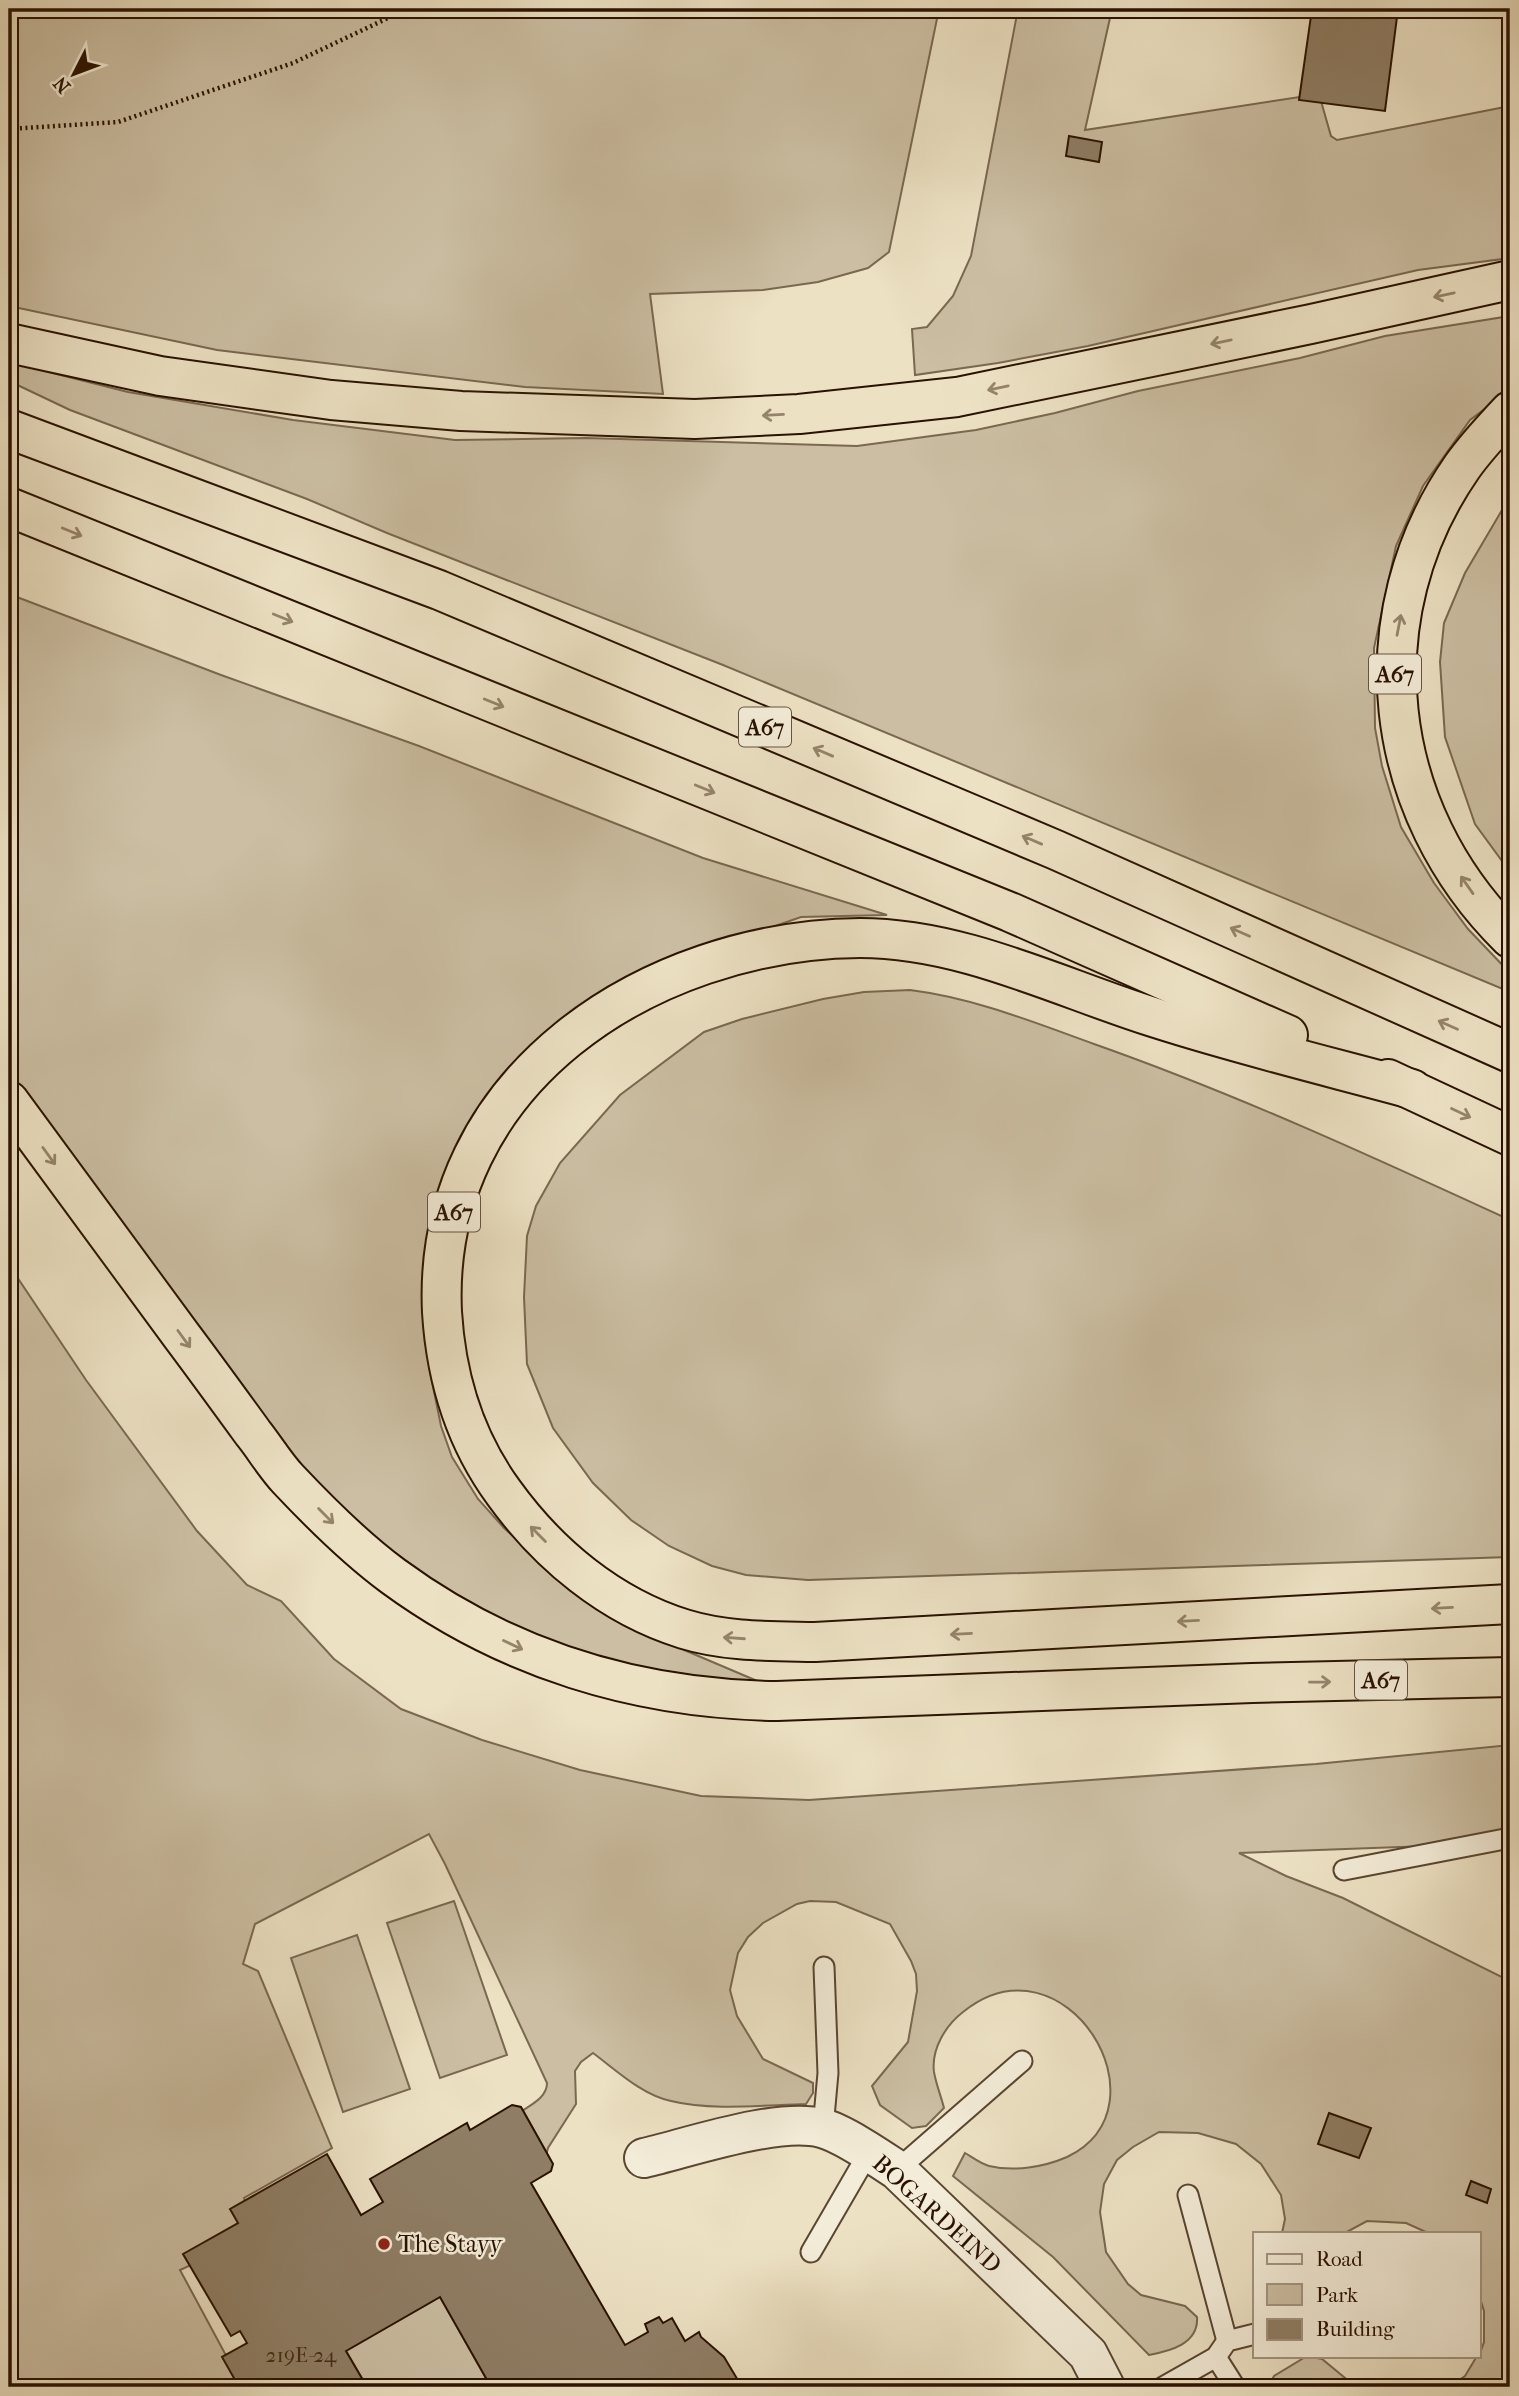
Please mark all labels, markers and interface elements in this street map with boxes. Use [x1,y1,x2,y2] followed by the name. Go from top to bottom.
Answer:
[38,38,108,108] north arrow
[49,72,75,97] text: N
[1433,288,1456,302] one-way arrow
[1210,336,1233,350] one-way arrow
[987,382,1010,396] one-way arrow
[761,409,784,422] one-way arrow
[61,527,82,540] one-way arrow
[272,612,293,625] one-way arrow
[1393,614,1407,637] one-way arrow
[1369,654,1421,694] road number: A67
[482,698,504,711] one-way arrow
[739,708,791,747] road number: A67
[812,744,834,757] one-way arrow
[693,783,715,796] one-way arrow
[1022,833,1044,846] one-way arrow
[1460,876,1474,895] one-way arrow
[1230,925,1251,938] one-way arrow
[1438,1018,1459,1031] one-way arrow
[1450,1106,1471,1120] one-way arrow
[42,1146,57,1165] one-way arrow
[428,1192,480,1232] road number: A67
[177,1330,192,1348] one-way arrow
[318,1508,335,1525] one-way arrow
[529,1526,546,1543] one-way arrow
[1431,1601,1454,1614] one-way arrow
[1177,1615,1200,1628] one-way arrow
[950,1628,973,1641] one-way arrow
[723,1631,746,1644] one-way arrow
[501,1639,523,1652] one-way arrow
[1355,1660,1407,1700] road number: A67
[1308,1675,1331,1689] one-way arrow
[867,2149,1007,2279] street label: BOGARDEIND
[398,2230,504,2258] place label: The Stayy
[1253,2232,1480,2358] legend
[376,2236,392,2252] marker: The Stayy
[1316,2247,1363,2271] text: Road
[1316,2283,1358,2307] text: Park
[1316,2317,1395,2341] text: Building
[266,2343,337,2367] house number: 219E-24

